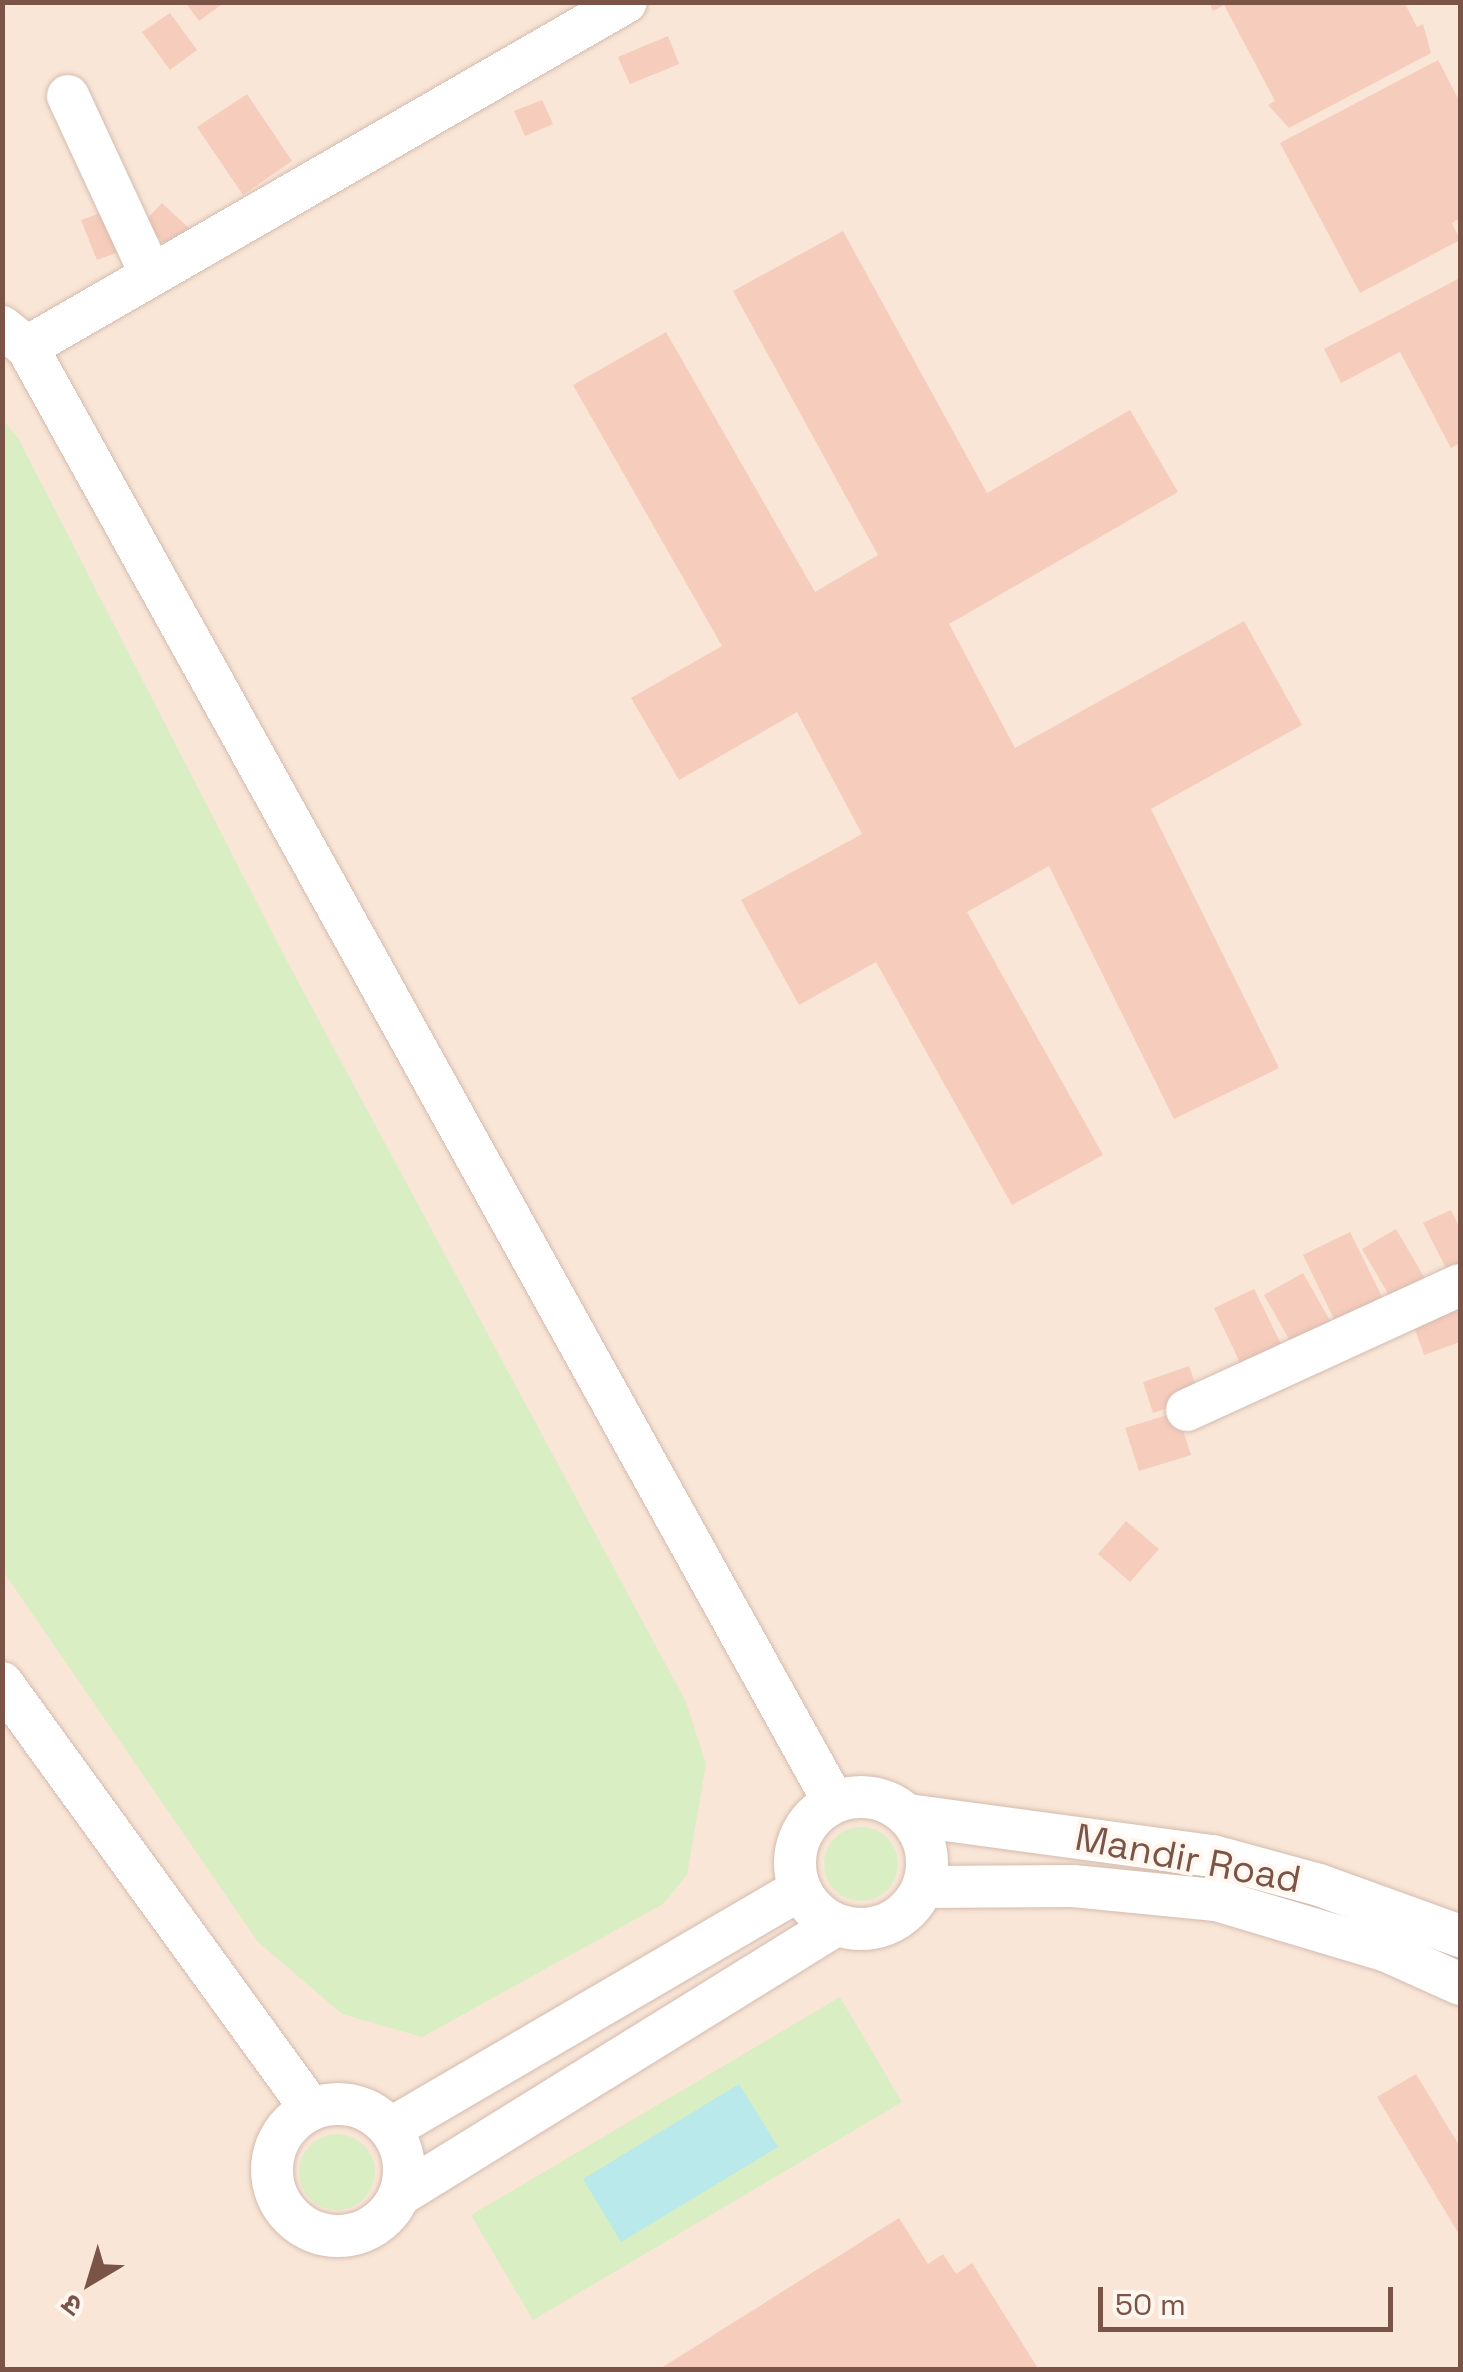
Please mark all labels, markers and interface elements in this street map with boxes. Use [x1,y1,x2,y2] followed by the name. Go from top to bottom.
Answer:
[1071,1815,1305,1903] street label: Mandir Road
[40,2232,140,2332] north arrow
[1103,2267,1398,2329] scale bar
[1115,2285,1186,2324] text: 50 m
[54,2286,89,2325] text: उ

